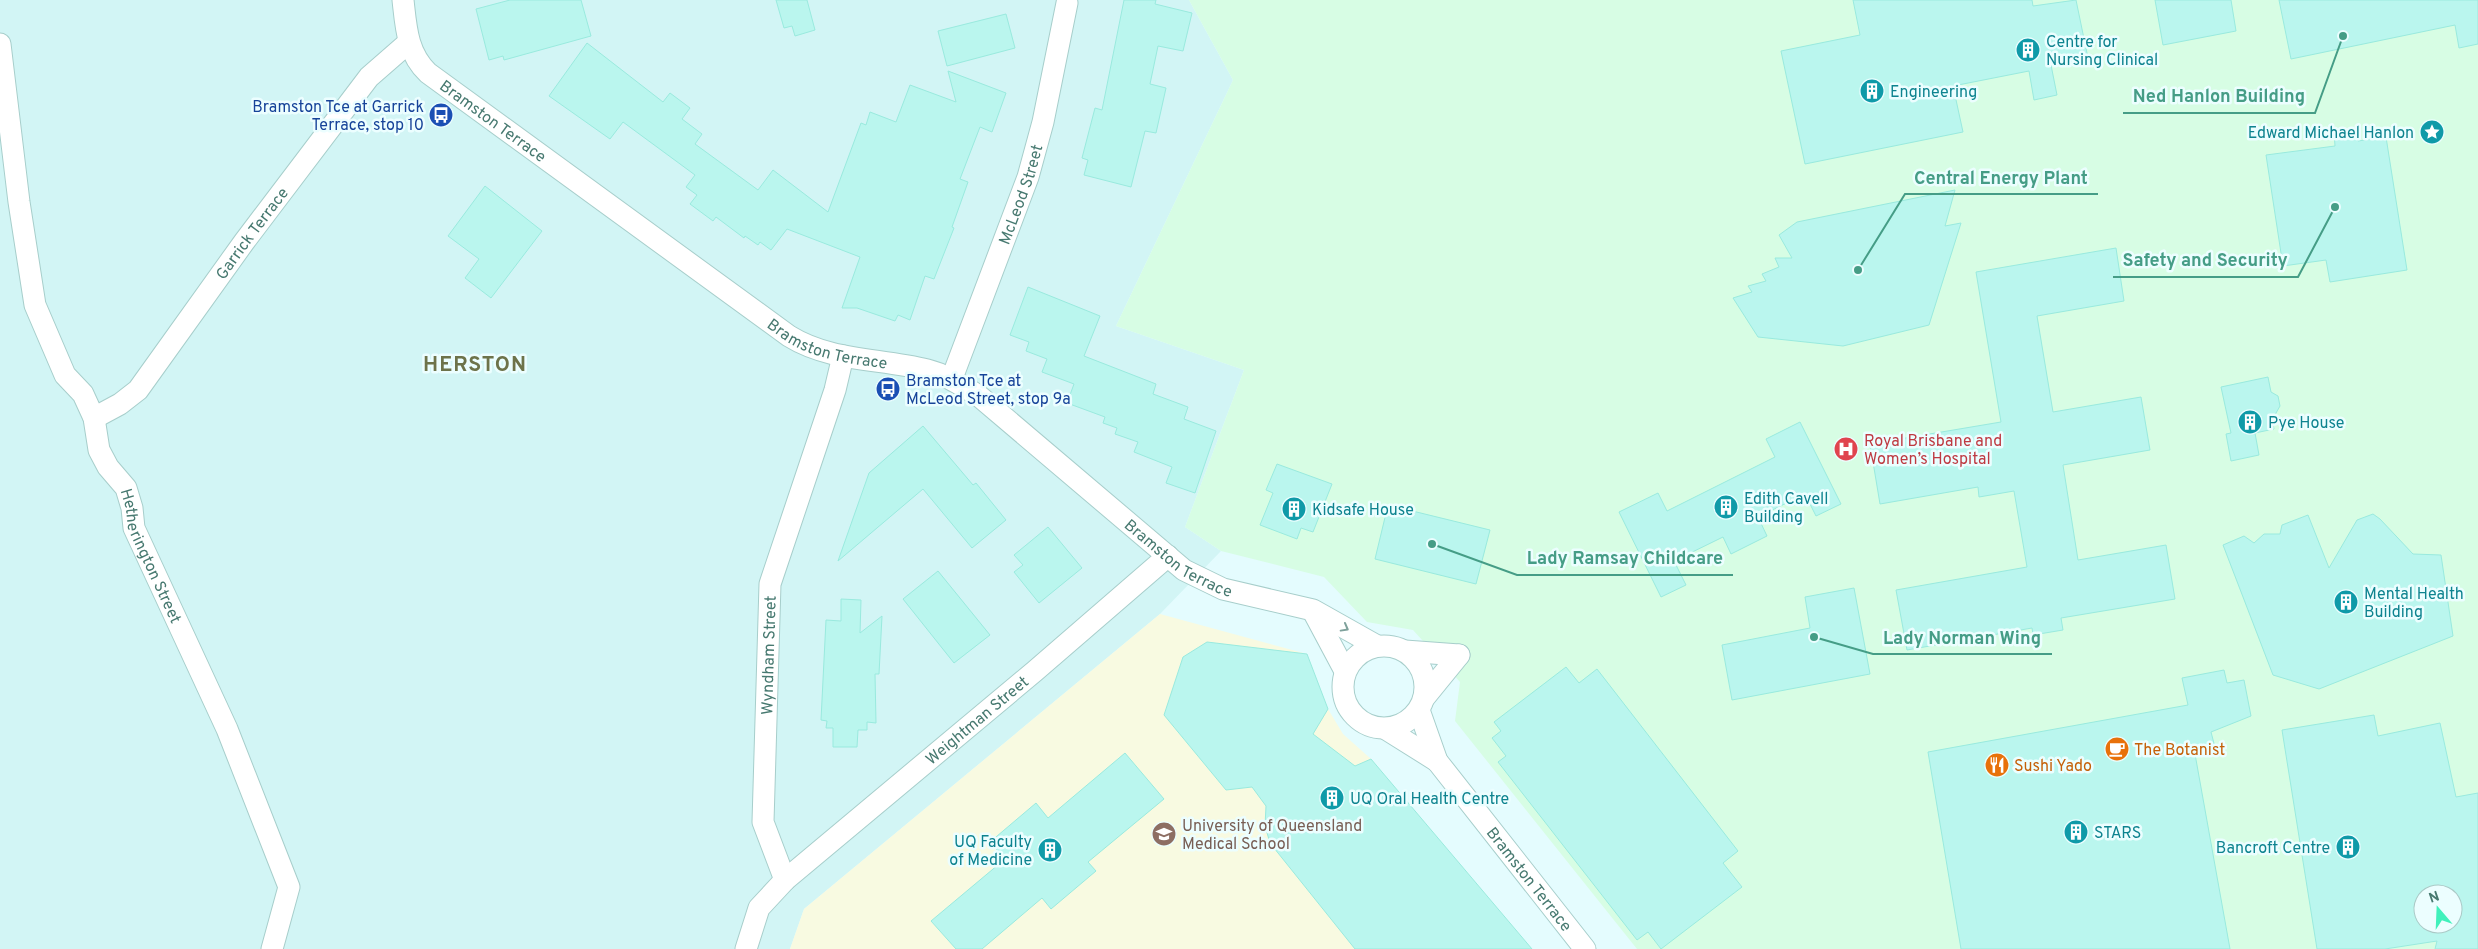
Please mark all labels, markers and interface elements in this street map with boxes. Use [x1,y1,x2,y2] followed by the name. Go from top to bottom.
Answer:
[2046,33,2158,71] place label: Centre for Nursing Clinical
[2015,37,2041,63] building icon: Centre for Nursing Clinical
[435,77,549,168] street label: Bramston Terrace
[1859,78,1885,104] building icon: Engineering
[2123,80,2315,113] callout: Ned Hanlon Building
[1890,83,1977,103] place label: Engineering
[2133,86,2305,109] text: Ned Hanlon Building
[252,98,424,136] place label: Bramston Tce at Garrick Terrace, stop 10
[428,102,454,128] bus stop icon: Bramston Tce at Garrick Terrace, stop 10
[2419,119,2445,145] place icon: Edward Michael Hanlon
[2248,124,2414,144] place label: Edward Michael Hanlon
[995,143,1048,248] street label: McLeod Street
[1905,161,2098,194] callout: Central Energy Plant
[1914,168,2088,191] text: Central Energy Plant
[212,184,294,284] street label: Garrick Terrace
[2113,244,2298,277] callout: Safety and Security
[2122,250,2288,273] text: Safety and Security
[762,315,889,375] street label: Bramston Terrace
[423,352,527,379] district label: HERSTON
[906,372,1071,410] place label: Bramston Tce at McLeod Street, stop 9a
[875,376,901,402] bus stop icon: Bramston Tce at McLeod Street, stop 9a
[2237,409,2263,435] building icon: Pye House
[2268,414,2344,434] place label: Pye House
[1864,432,2002,470] place label: Royal Brisbane and Women’s Hospital
[1833,436,1859,462] hospital icon: Royal Brisbane and Women’s Hospital
[115,486,185,627] street label: Hetherington Street
[1744,490,1828,528] place label: Edith Cavell Building
[1713,494,1739,520] building icon: Edith Cavell Building
[1281,496,1307,522] building icon: Kidsafe House
[1312,501,1414,521] place label: Kidsafe House
[1119,516,1234,603] street label: Bramston Terrace
[1517,542,1733,575] callout: Lady Ramsay Childcare
[1527,548,1723,571] text: Lady Ramsay Childcare
[2364,585,2464,623] place label: Mental Health Building
[2333,589,2359,615] building icon: Mental Health Building
[758,595,782,715] street label: Wyndham Street
[1873,621,2052,654] callout: Lady Norman Wing
[1340,622,1349,632] one-way arrow
[1883,628,2041,651] text: Lady Norman Wing
[922,673,1034,770] street label: Weightman Street
[2104,736,2130,762] cafe icon: The Botanist
[2134,741,2225,761] place label: The Botanist
[1984,752,2010,778] restaurant icon: Sushi Yado
[2014,757,2092,777] place label: Sushi Yado
[1319,785,1345,811] building icon: UQ Oral Health Centre
[1350,790,1509,810] place label: UQ Oral Health Centre
[1182,817,1362,855] place label: University of Queensland Medical School
[2063,819,2089,845] building icon: STARS
[1151,821,1177,847] school or university icon: University of Queensland Medical School
[1481,824,1575,936] street label: Bramston Terrace
[2094,824,2141,844] place label: STARS
[949,833,1032,871] place label: UQ Faculty of Medicine
[2335,834,2361,860] building icon: Bancroft Centre
[1037,837,1063,863] building icon: UQ Faculty of Medicine
[2216,839,2330,859] place label: Bancroft Centre
[2413,884,2463,934] north arrow
[2427,888,2442,908] text: N

